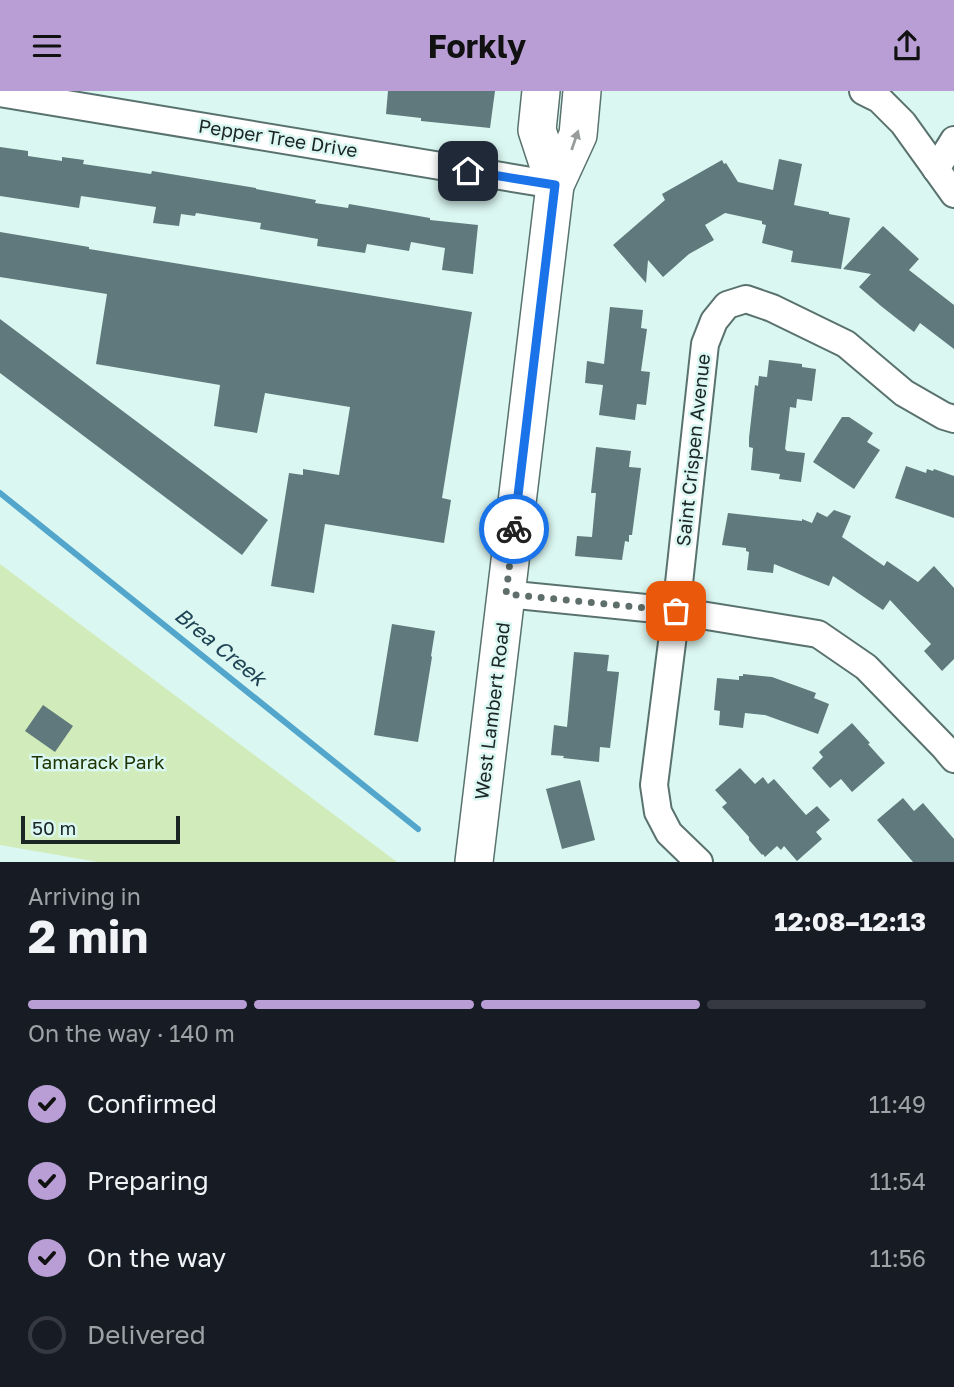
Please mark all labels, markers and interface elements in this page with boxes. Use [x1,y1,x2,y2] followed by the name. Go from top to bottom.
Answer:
[28,27,66,65] icon: menu
[428,27,526,65] text: Forkly
[888,27,926,65] icon: share
[197,114,359,161] street label: Pepper Tree Drive
[570,129,581,150] one-way arrow
[438,141,498,201] pin
[449,152,487,190] icon: home
[671,353,714,547] street label: Saint Crispen Avenue
[479,494,549,564] courier
[495,510,533,548] icon: bike
[646,581,706,641] pin
[657,592,695,630] icon: bag
[170,602,273,692] water label: Brea Creek
[469,621,514,801] street label: West Lambert Road
[31,750,165,773] park label: Tamarack Park
[21,813,180,845] scale bar
[32,816,76,839] text: 50 m
[28,882,141,910] text: Arriving in
[774,906,926,937] text: 12:08–12:13
[28,908,148,963] text: 2 min
[28,1019,235,1047] text: On the way · 140 m
[28,1085,66,1123] icon: check
[87,1088,217,1119] text: Confirmed
[869,1090,926,1118] text: 11:49
[28,1162,66,1200] icon: check
[87,1165,209,1196] text: Preparing
[869,1167,926,1195] text: 11:54
[28,1239,66,1277] icon: check
[87,1242,226,1273] text: On the way
[870,1244,926,1272] text: 11:56
[87,1319,206,1350] text: Delivered

